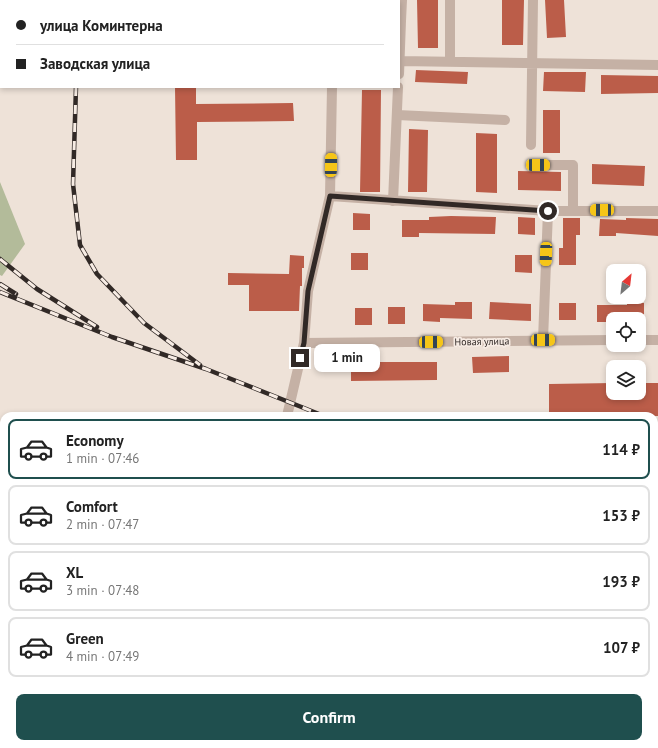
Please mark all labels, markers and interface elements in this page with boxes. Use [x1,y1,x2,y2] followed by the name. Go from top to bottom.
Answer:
[40,16,163,35] text: улица Коминтерна
[40,54,150,73] text: Заводская улица
[325,153,337,177] car
[526,159,550,171] car
[539,202,557,220] route start
[590,204,614,216] car
[540,242,552,266] car
[606,264,646,304] north arrow
[606,264,646,400] map controls
[606,312,646,352] button: locate
[531,334,555,346] car
[454,335,510,348] street label: Новая улица
[419,336,443,348] car
[314,344,380,372] callout: 1 min
[291,349,309,367] route end
[331,349,363,366] text: 1 min
[606,360,646,400] button: layers
[18,431,54,467] icon: car
[66,431,124,450] text: Economy
[602,440,640,459] text: 114 ₽
[66,450,139,467] text: 1 min · 07:46
[18,497,54,533] icon: car
[66,497,118,516] text: Comfort
[602,506,640,525] text: 153 ₽
[66,516,139,533] text: 2 min · 07:47
[18,563,54,599] icon: car
[66,563,83,582] text: XL
[602,572,640,591] text: 193 ₽
[66,582,139,599] text: 3 min · 07:48
[18,629,54,665] icon: car
[66,629,104,648] text: Green
[603,638,640,657] text: 107 ₽
[66,648,139,665] text: 4 min · 07:49
[16,694,642,740] button: Confirm

